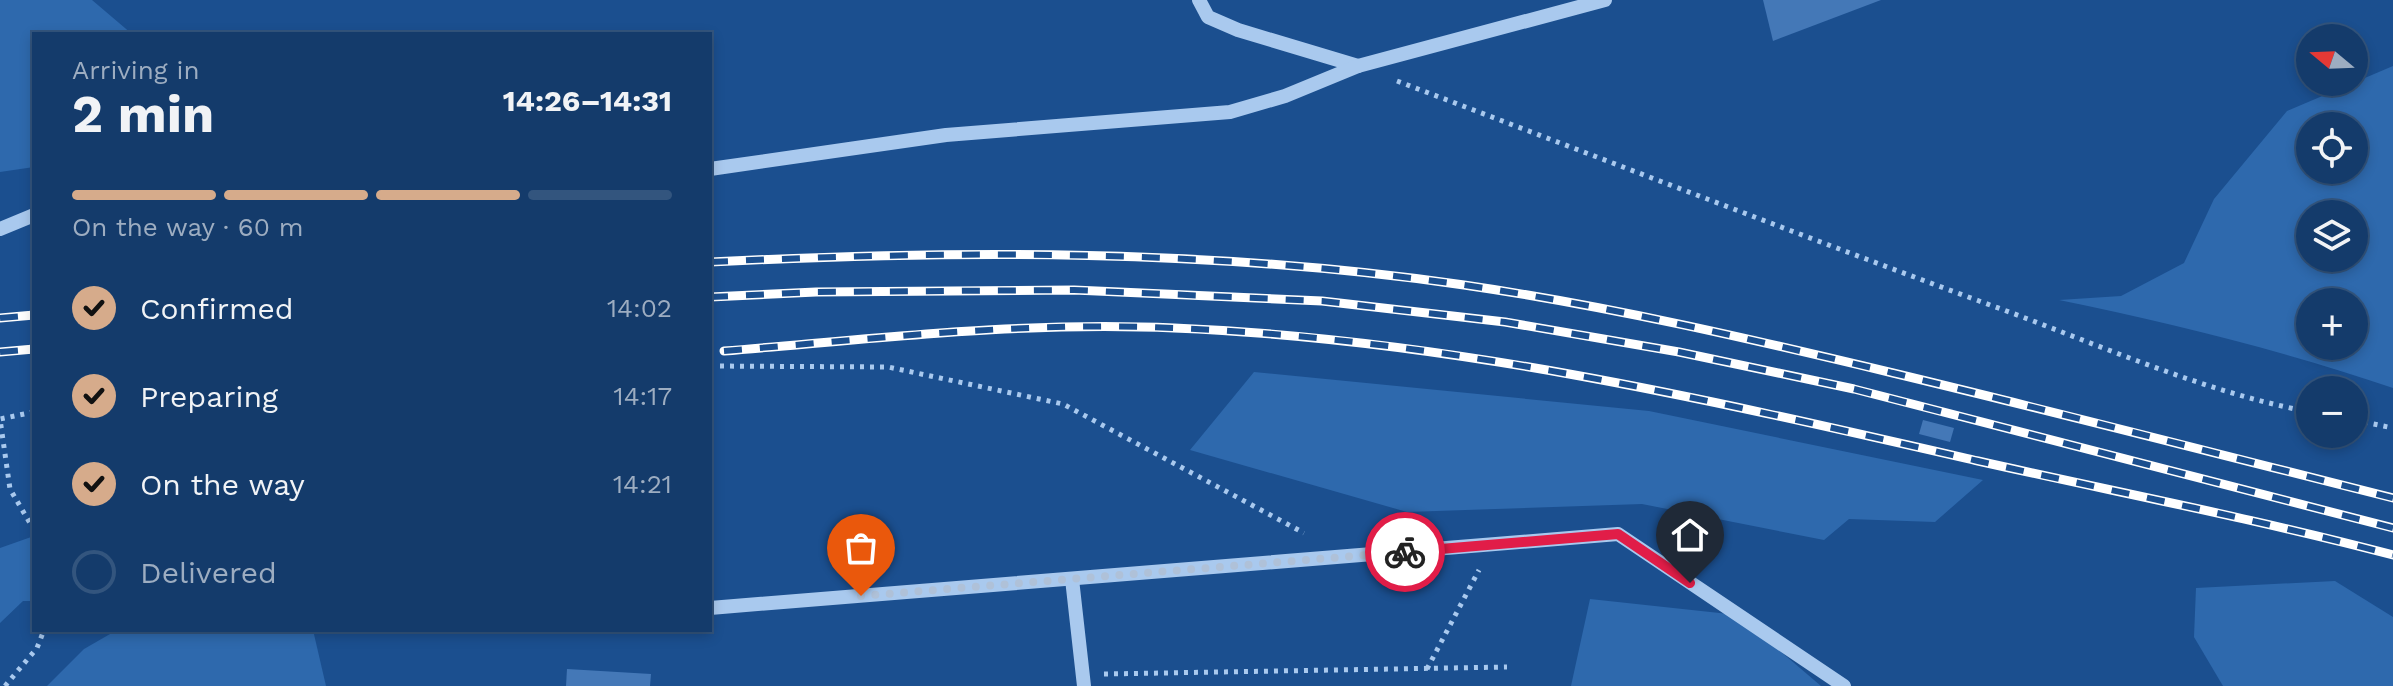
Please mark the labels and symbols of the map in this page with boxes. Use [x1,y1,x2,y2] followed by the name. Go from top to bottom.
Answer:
[2296,24,2368,96] north arrow
[1656,501,1724,583] pin
[1365,512,1445,592] courier
[827,514,895,596] pin

